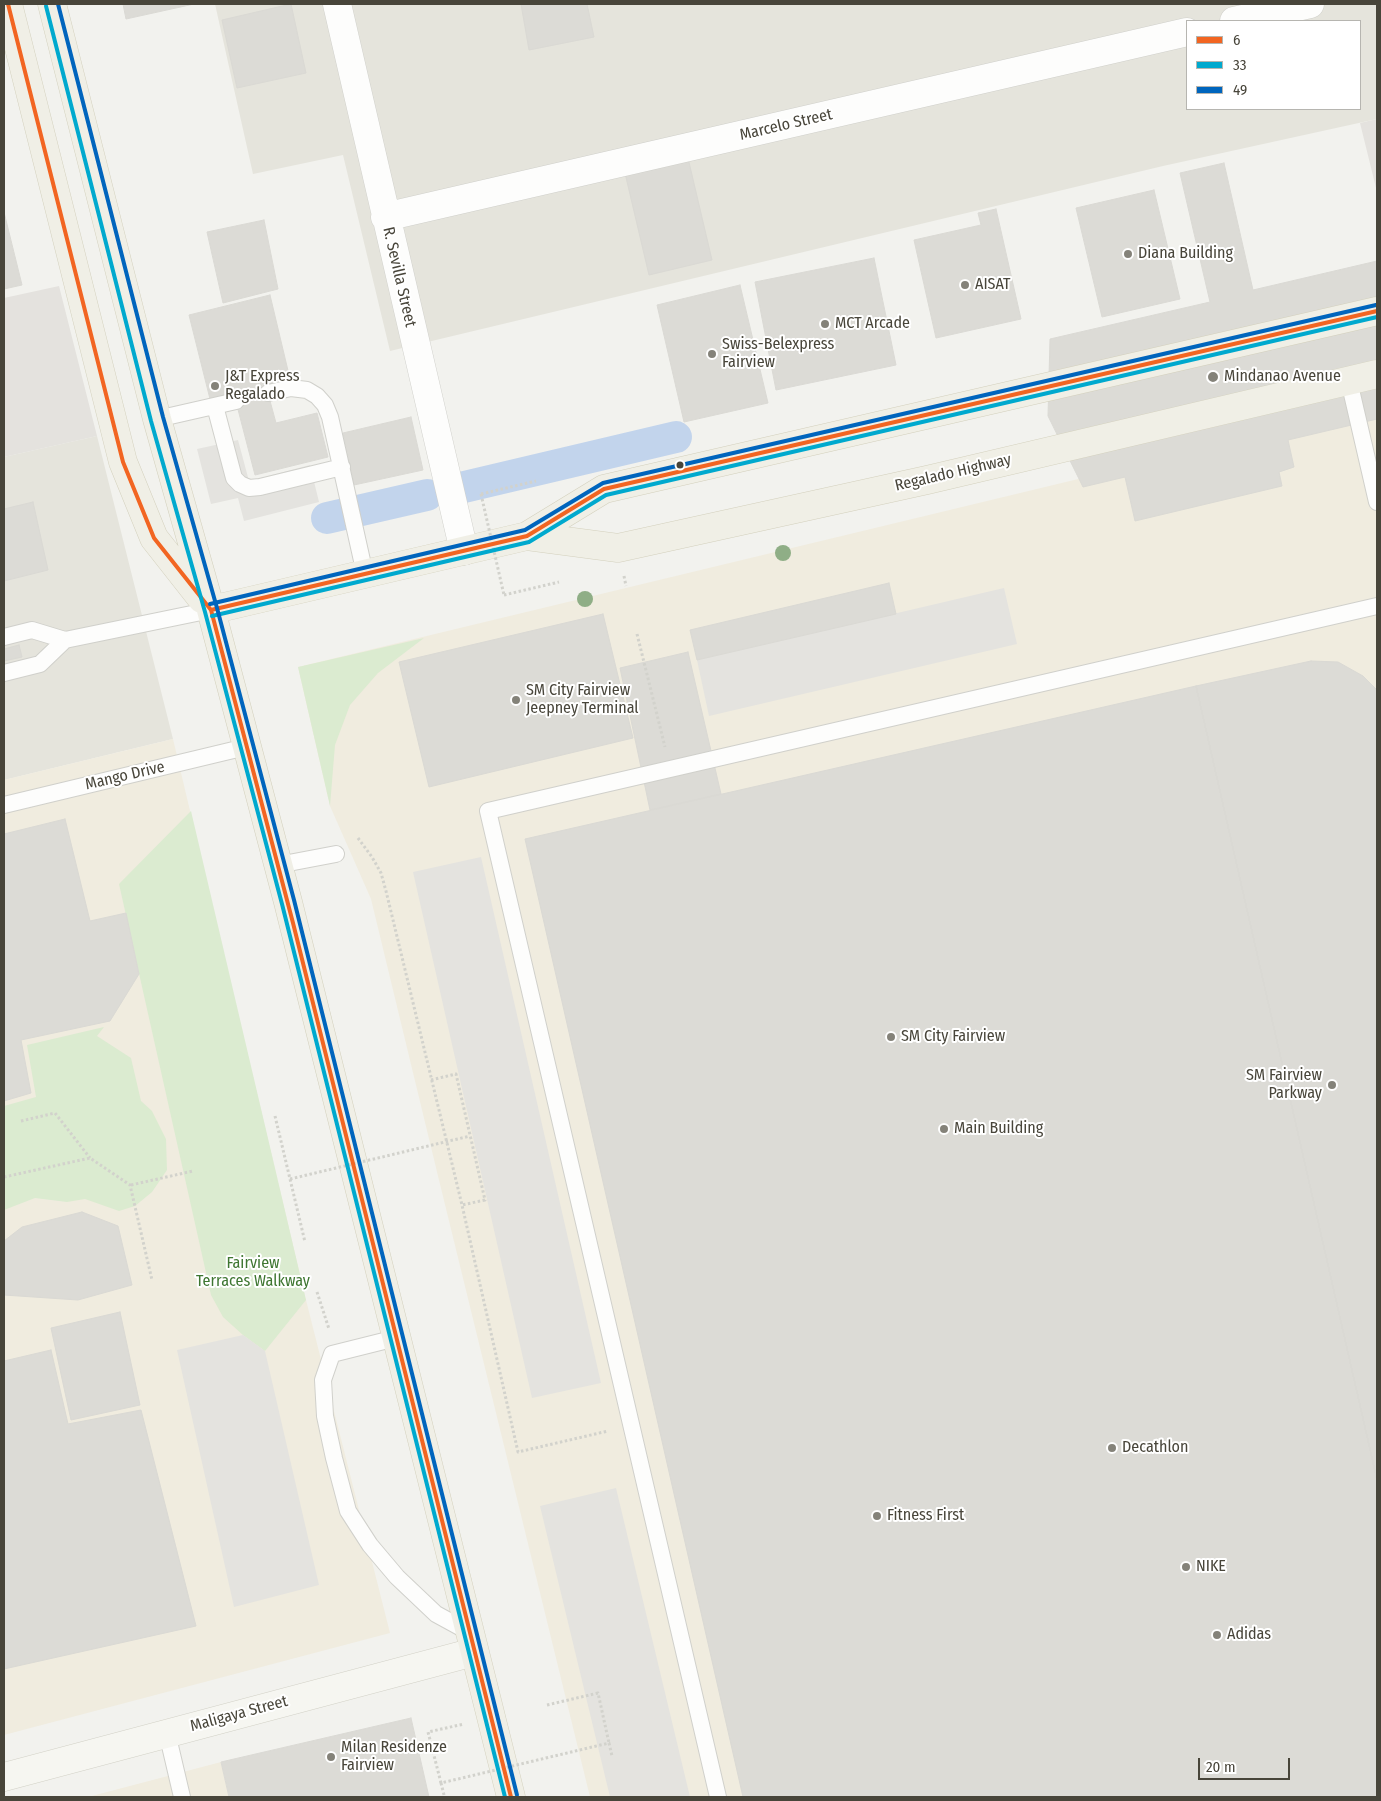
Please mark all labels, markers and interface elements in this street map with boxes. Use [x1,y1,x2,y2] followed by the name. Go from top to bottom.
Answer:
[1186,20,1361,110] legend
[1233,31,1240,49] text: 6
[1233,56,1247,74] text: 33
[1233,81,1247,99] text: 49
[738,105,834,145] street label: Marcelo Street
[378,225,420,329] street label: R. Sevilla Street
[1138,244,1233,264] place label: Diana Building
[1122,248,1134,260] marker: Diana Building
[975,275,1010,295] place label: AISAT
[959,279,971,291] marker: AISAT
[835,314,910,334] place label: MCT Arcade
[819,318,831,330] marker: MCT Arcade
[722,335,834,373] place label: Swiss-Belexpress Fairview
[706,348,718,360] marker: Swiss-Belexpress Fairview
[225,367,299,405] place label: J&T Express Regalado
[1224,367,1341,387] place label: Mindanao Avenue
[1206,370,1220,384] marker: Mindanao Avenue
[209,380,221,392] marker: J&T Express Regalado
[893,450,1013,496] street label: Regalado Highway
[675,460,685,470] unlabelled marker
[526,681,639,719] place label: SM City Fairview Jeepney Terminal
[510,694,522,706] marker: SM City Fairview Jeepney Terminal
[83,758,167,794] street label: Mango Drive
[901,1027,1005,1047] place label: SM City Fairview
[885,1031,897,1043] marker: SM City Fairview
[1246,1066,1322,1104] place label: SM Fairview Parkway
[1326,1079,1338,1091] marker: SM Fairview Parkway
[954,1119,1043,1139] place label: Main Building
[938,1123,950,1135] marker: Main Building
[196,1254,310,1292] park label: Fairview Terraces Walkway
[1122,1438,1188,1458] place label: Decathlon
[1106,1442,1118,1454] marker: Decathlon
[887,1506,964,1526] place label: Fitness First
[871,1510,883,1522] marker: Fitness First
[1196,1557,1226,1577] place label: NIKE
[1180,1561,1192,1573] marker: NIKE
[1227,1625,1271,1645] place label: Adidas
[1211,1629,1223,1641] marker: Adidas
[188,1692,290,1736] street label: Maligaya Street
[341,1738,447,1776] place label: Milan Residenze Fairview
[1201,1748,1294,1780] scale bar
[325,1751,337,1763] marker: Milan Residenze Fairview
[1206,1758,1236,1776] text: 20 m

